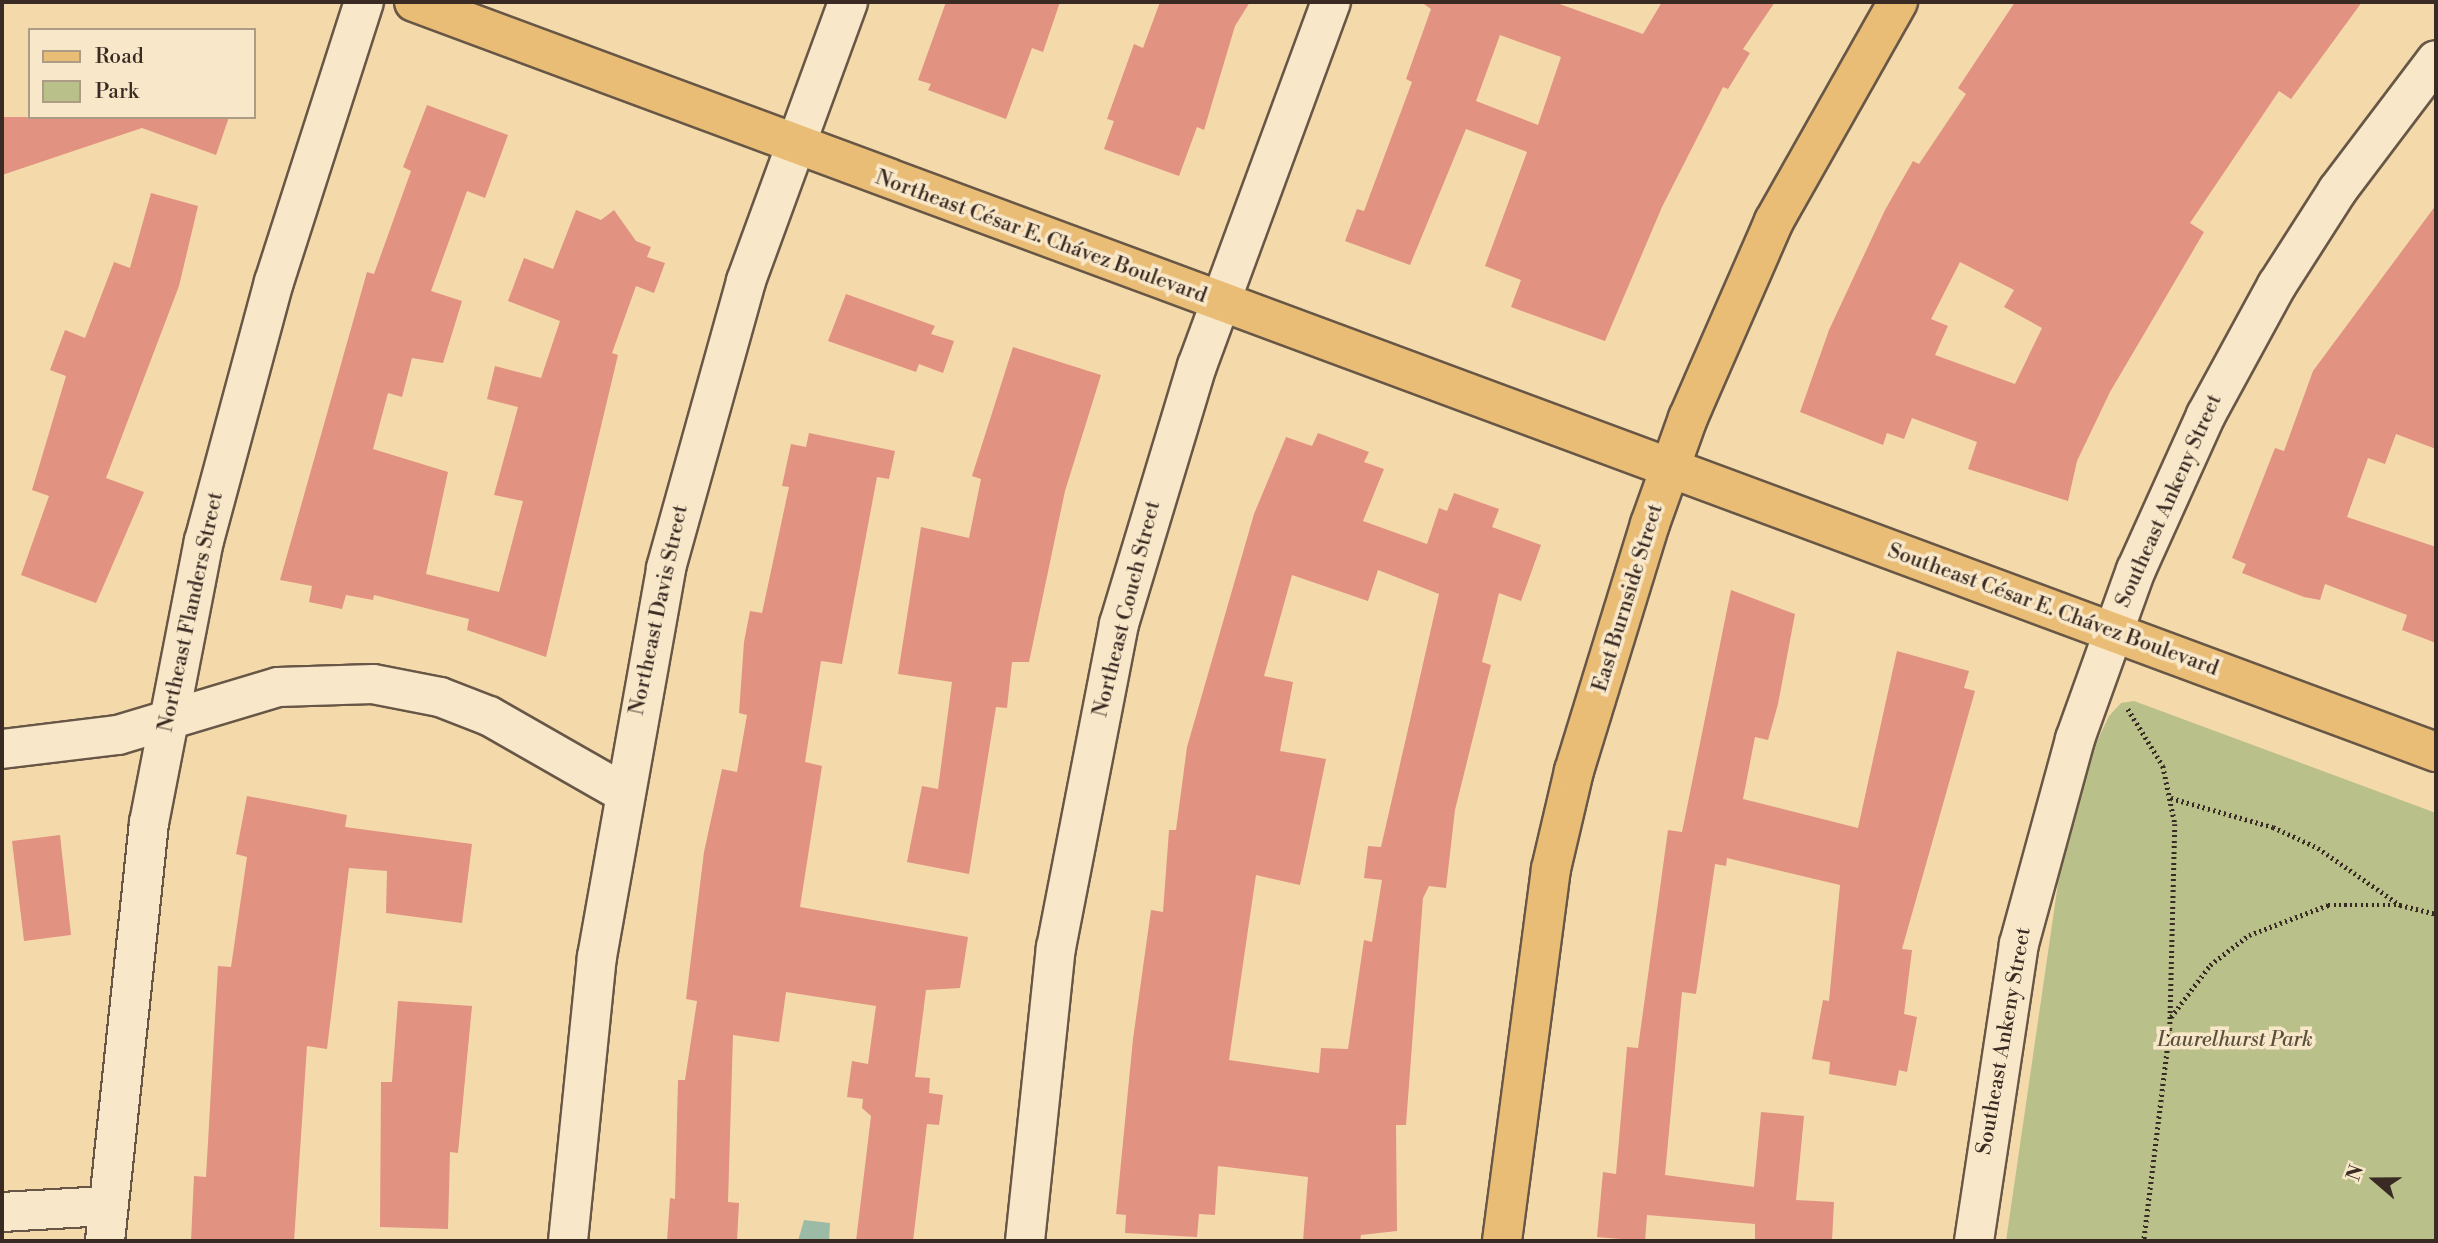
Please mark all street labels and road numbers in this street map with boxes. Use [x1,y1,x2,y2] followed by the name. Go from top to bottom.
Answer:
[872,165,1210,309] street label: Northeast César E. Chávez Boulevard
[2111,391,2227,611] street label: Southeast Ankeny Street
[153,490,229,734] street label: Northeast Flanders Street
[1088,498,1166,720] street label: Northeast Couch Street
[1587,501,1669,695] street label: East Burnside Street
[624,503,694,717] street label: Northeast Davis Street
[1884,538,2222,682] street label: Southeast César E. Chávez Boulevard
[1972,925,2036,1157] street label: Southeast Ankeny Street

